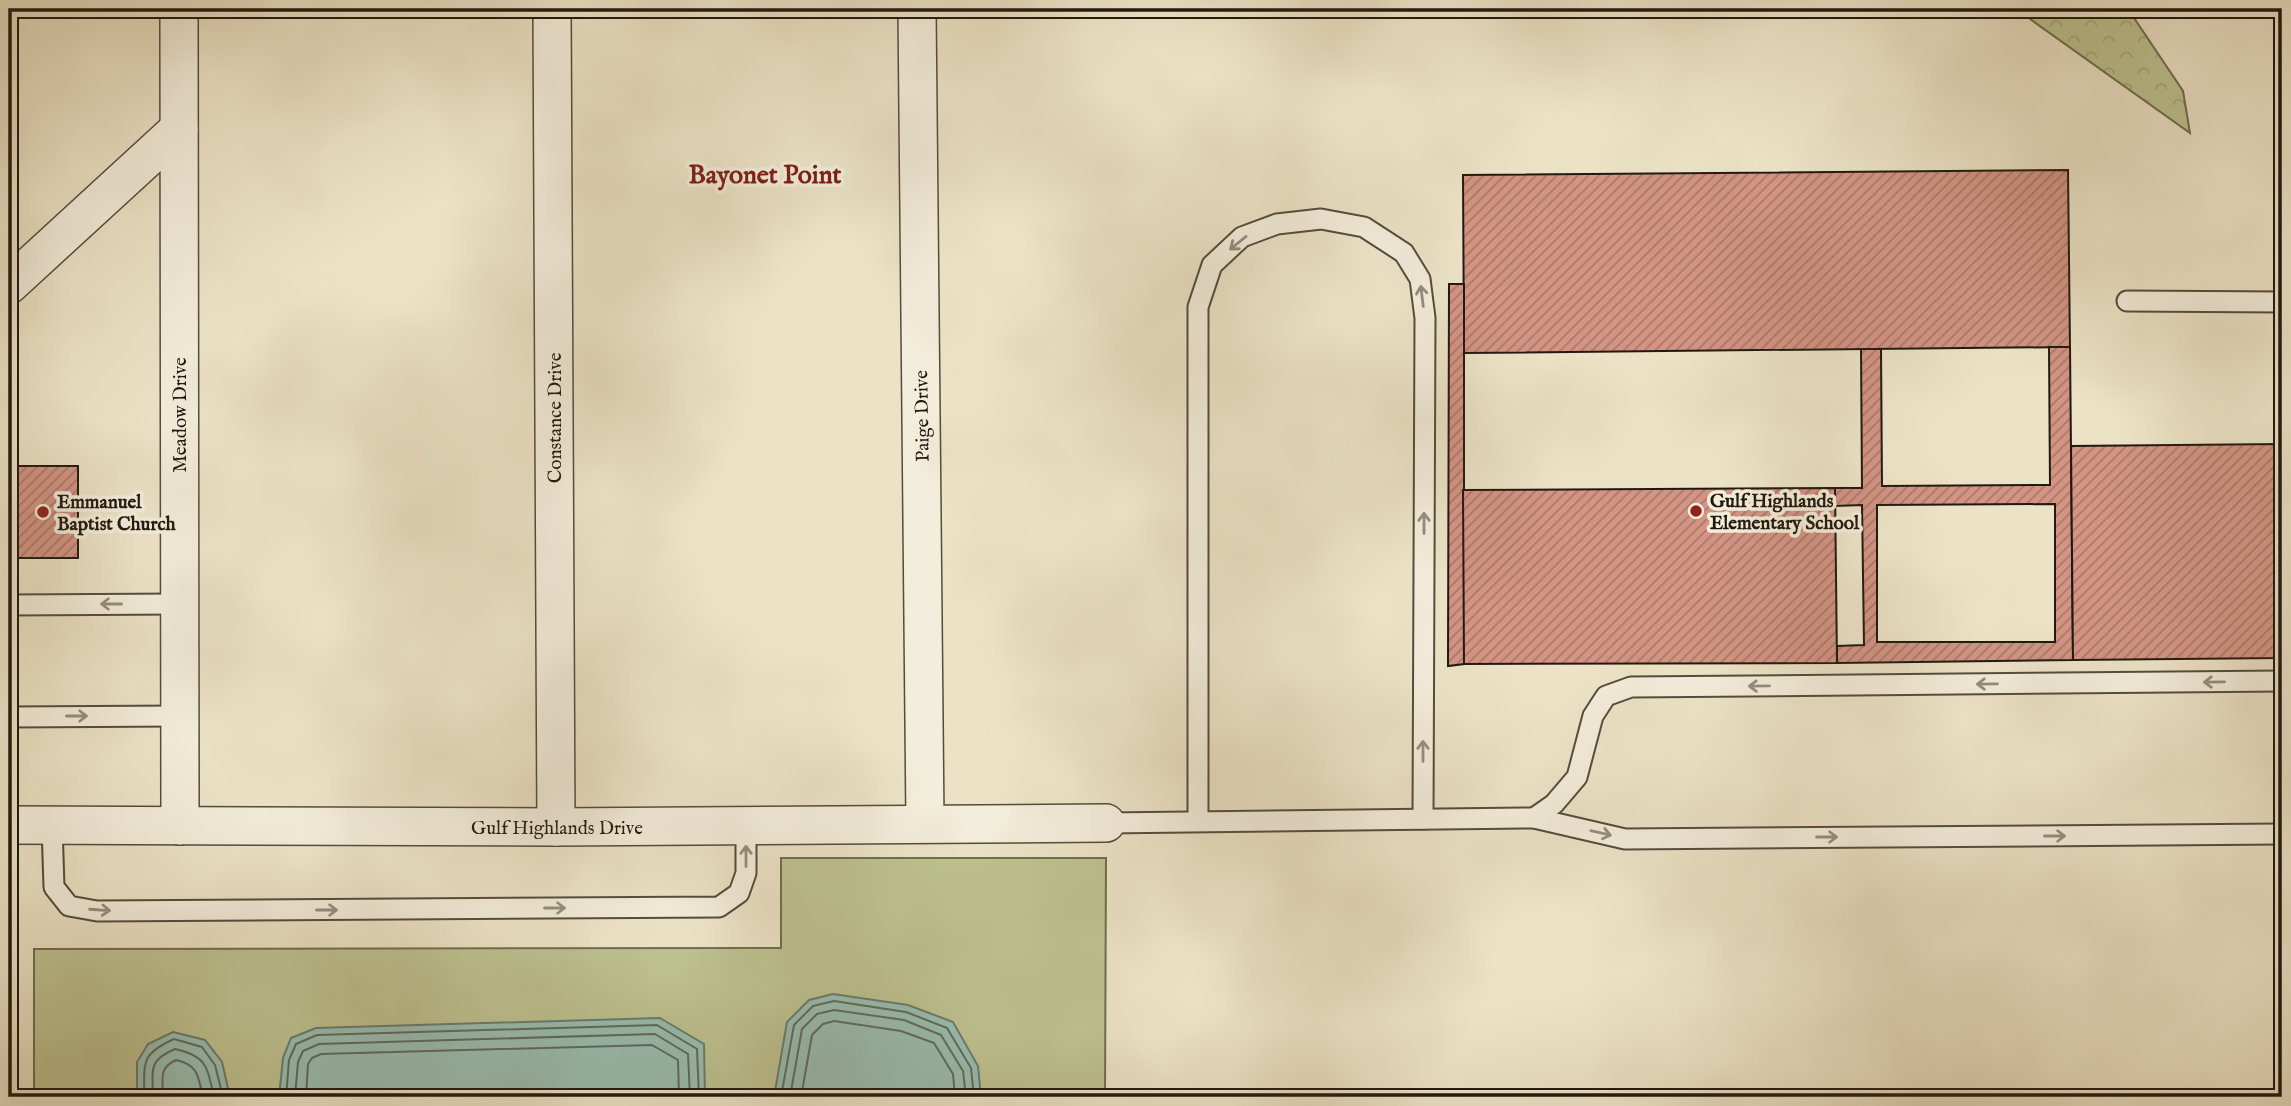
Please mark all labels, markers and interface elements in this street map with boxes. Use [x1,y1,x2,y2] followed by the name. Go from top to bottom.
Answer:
[689,159,842,192] district label: Bayonet Point
[1229,235,1247,250] one-way arrow
[1416,285,1429,308] one-way arrow
[544,352,568,483] street label: Constance Drive
[169,357,193,473] street label: Meadow Drive
[910,370,936,462] street label: Paige Drive
[1710,490,1860,536] place label: Gulf Highlands Elementary School
[57,491,177,537] place label: Emmanuel Baptist Church
[1688,503,1704,519] marker: Gulf Highlands Elementary School
[35,504,51,520] marker: Emmanuel Baptist Church
[1417,512,1431,535] one-way arrow
[100,597,123,611] one-way arrow
[2203,675,2226,689] one-way arrow
[1975,677,1998,691] one-way arrow
[1748,679,1771,693] one-way arrow
[65,710,88,723] one-way arrow
[1417,740,1430,763] one-way arrow
[471,817,643,841] street label: Gulf Highlands Drive
[1589,827,1611,840] one-way arrow
[2043,829,2066,842] one-way arrow
[1816,830,1839,844] one-way arrow
[739,845,753,868] one-way arrow
[543,901,566,915] one-way arrow
[315,903,338,917] one-way arrow
[88,904,111,917] one-way arrow

